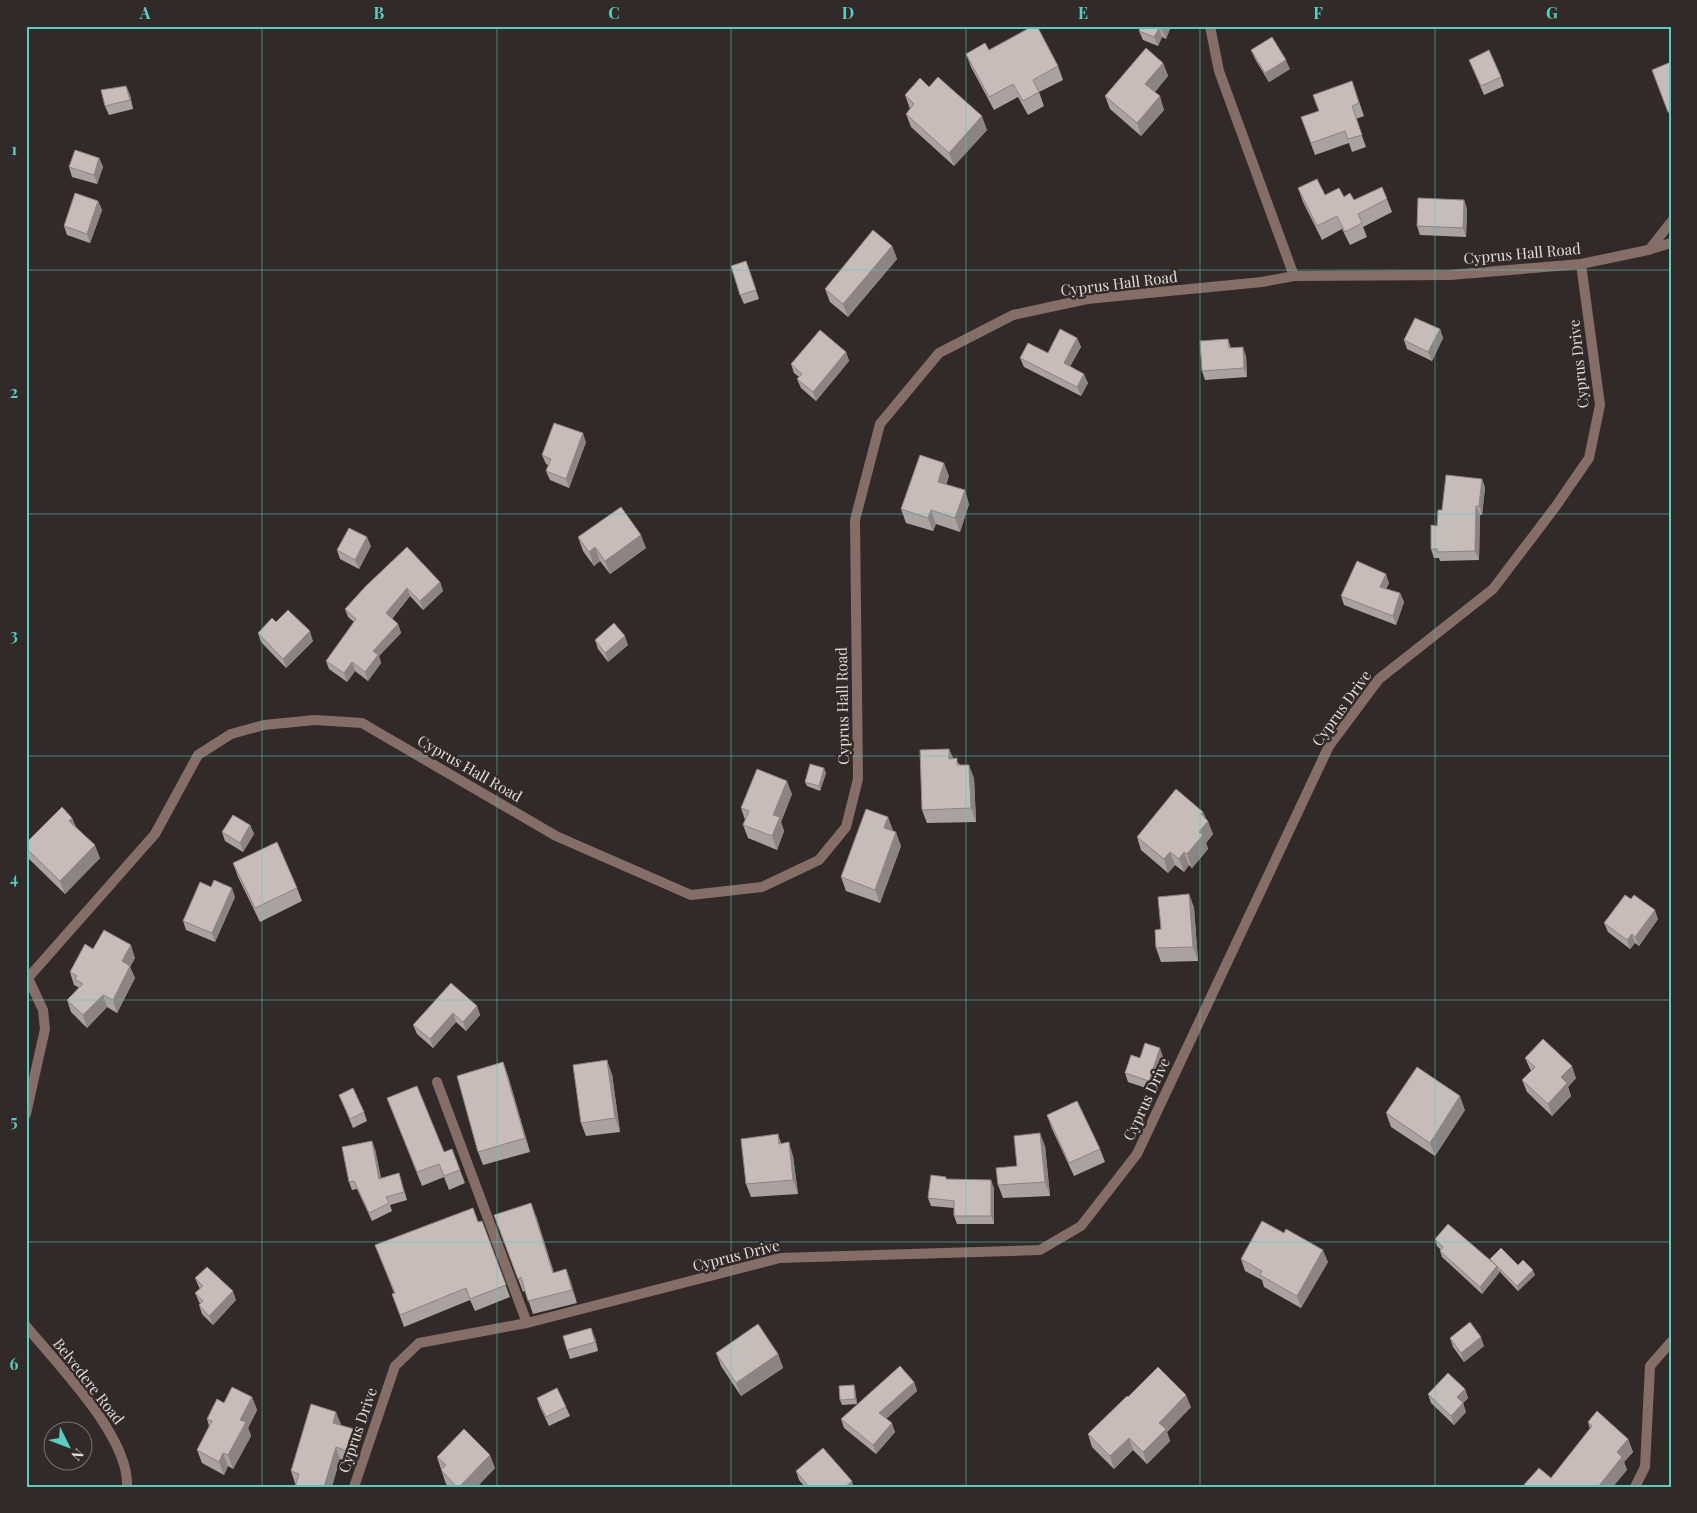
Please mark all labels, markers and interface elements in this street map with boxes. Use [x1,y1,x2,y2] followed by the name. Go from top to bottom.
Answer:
[139,2,151,23] text: A
[374,2,385,23] text: B
[608,2,620,23] text: C
[842,2,854,23] text: D
[1078,2,1088,23] text: E
[1313,2,1323,23] text: F
[1546,2,1558,23] text: G
[11,138,17,159] text: 1
[1463,238,1582,268] street label: Cyprus Hall Road
[1059,266,1179,300] street label: Cyprus Hall Road
[1563,319,1593,409] street label: Cyprus Drive
[10,381,18,402] text: 2
[10,624,18,645] text: 3
[831,647,853,765] street label: Cyprus Hall Road
[1307,666,1375,750] street label: Cyprus Drive
[414,730,526,806] street label: Cyprus Hall Road
[10,867,18,888] text: 4
[1118,1054,1174,1144] street label: Cyprus Drive
[10,1110,18,1131] text: 5
[690,1235,782,1275] street label: Cyprus Drive
[49,1334,129,1428] street label: Belvedere Road
[10,1353,19,1374] text: 6
[333,1385,381,1475] street label: Cyprus Drive
[42,1420,92,1470] north arrow
[68,1445,88,1465] text: N

